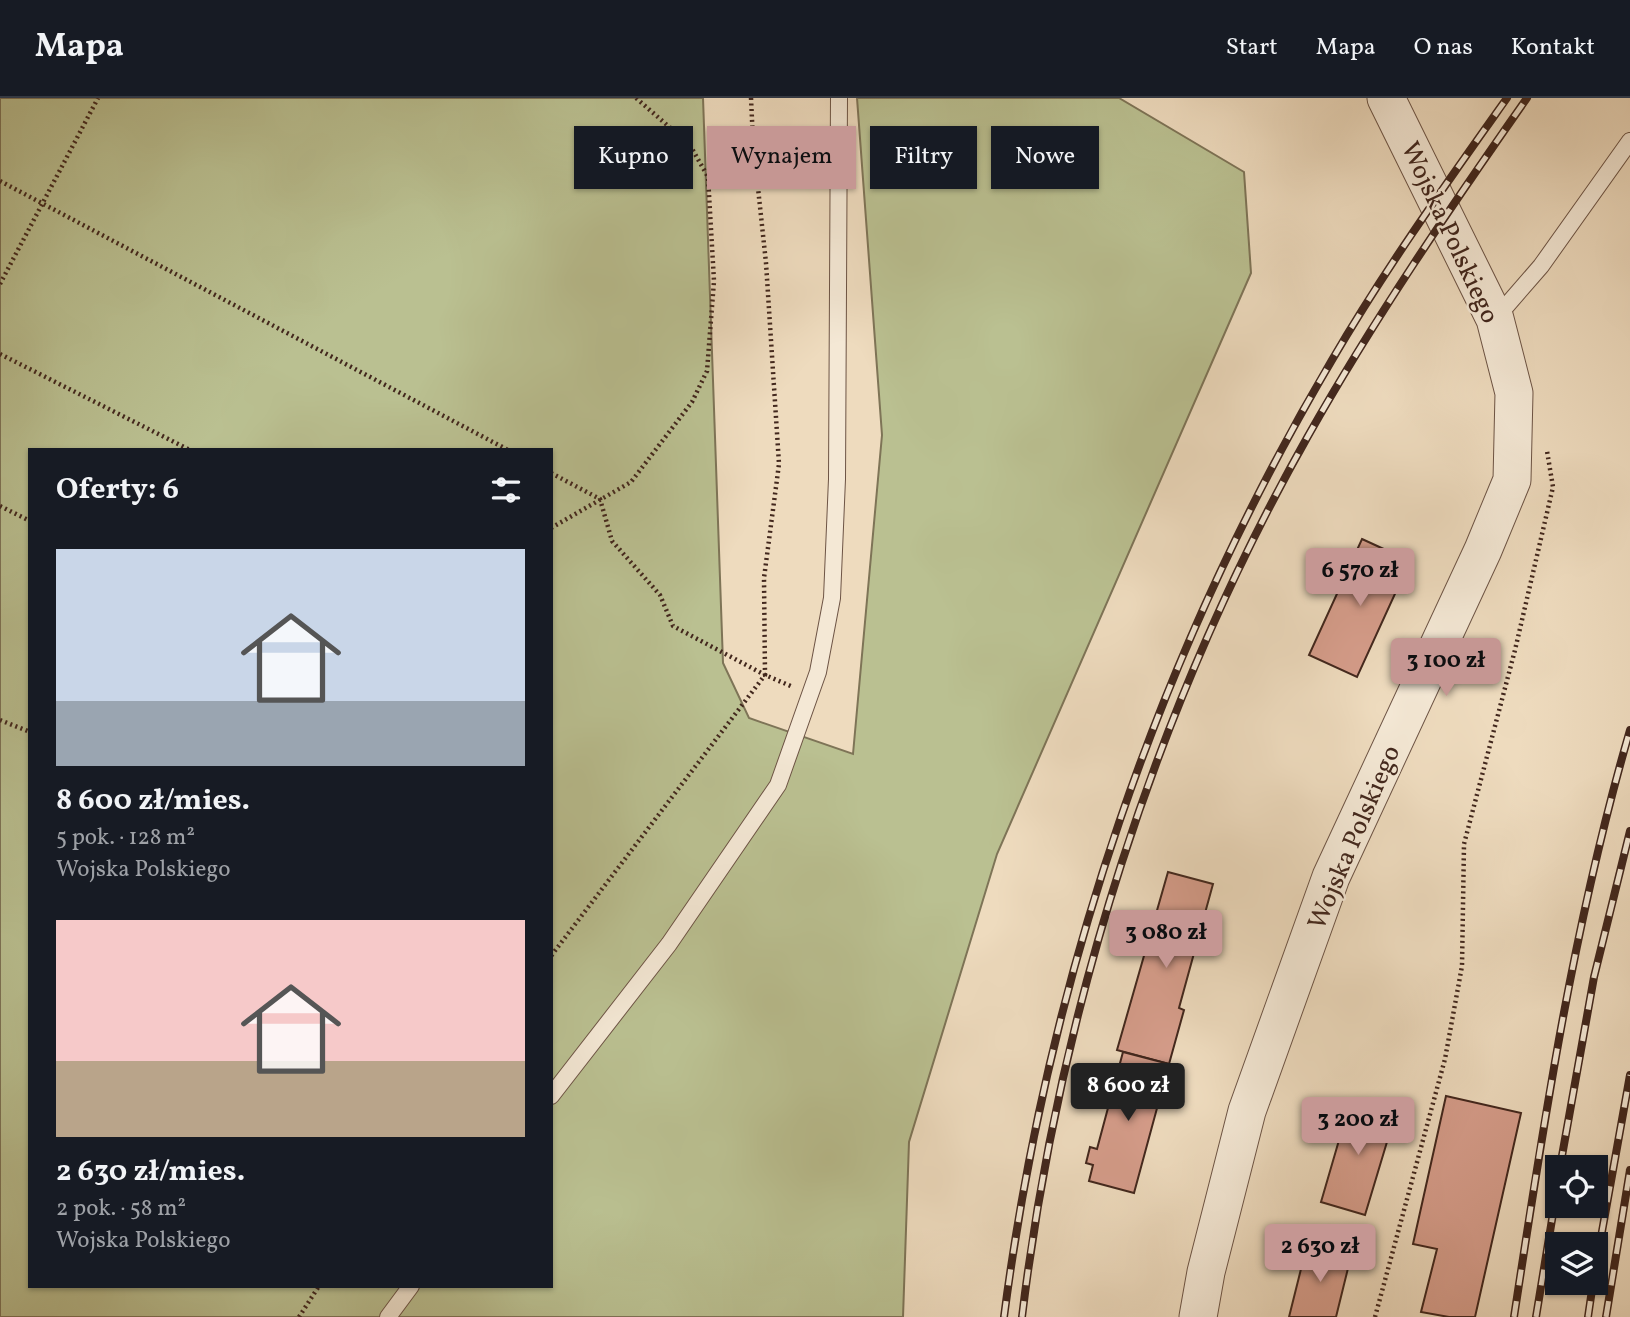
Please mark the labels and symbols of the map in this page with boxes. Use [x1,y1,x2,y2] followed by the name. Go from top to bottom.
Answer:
[1391,136,1507,330] street label: Wojska Polskiego
[1288,548,1432,608] pin: 6 570 zł
[1374,638,1518,698] pin: 3 100 zł
[1300,740,1410,936] street label: Wojska Polskiego
[1094,910,1238,970] pin: 3 080 zł
[1056,1063,1200,1123] pin: 8 600 zł
[1286,1098,1430,1157] pin: 3 200 zł
[1248,1224,1392,1284] pin: 2 630 zł

